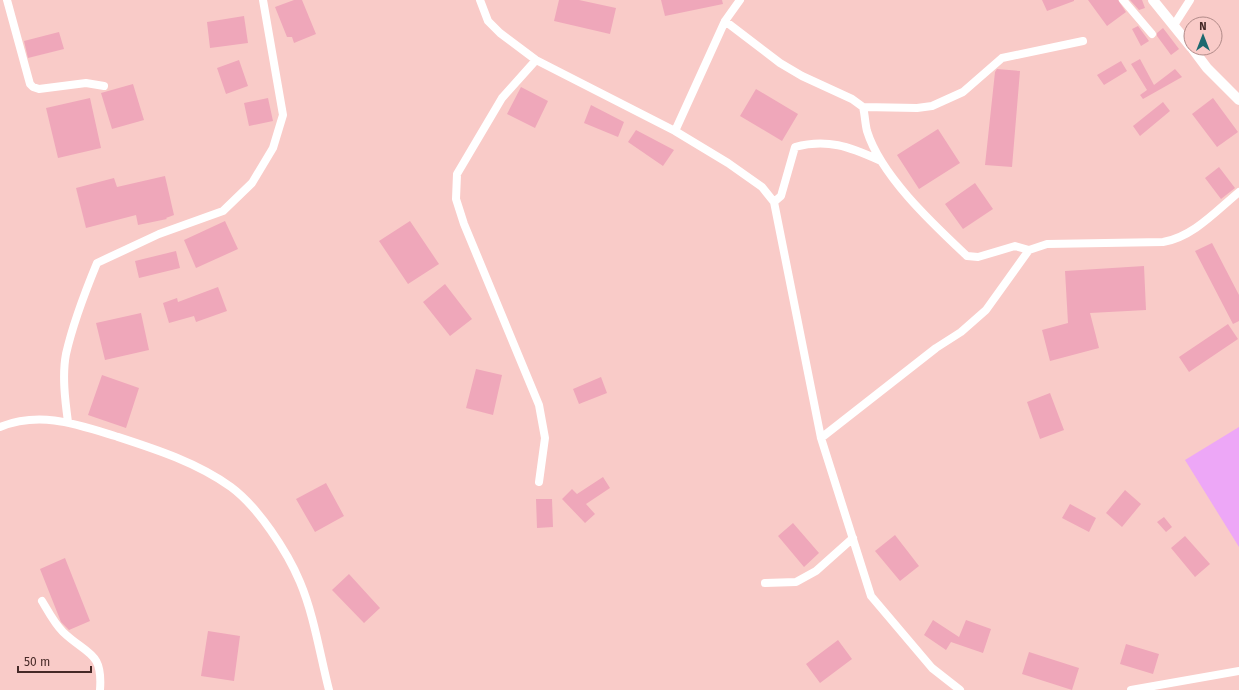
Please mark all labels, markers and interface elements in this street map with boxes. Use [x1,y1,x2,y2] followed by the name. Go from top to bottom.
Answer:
[1183,16,1223,56] north arrow
[1199,20,1207,33] text: N
[18,648,91,674] scale bar
[24,655,50,669] text: 50 m

